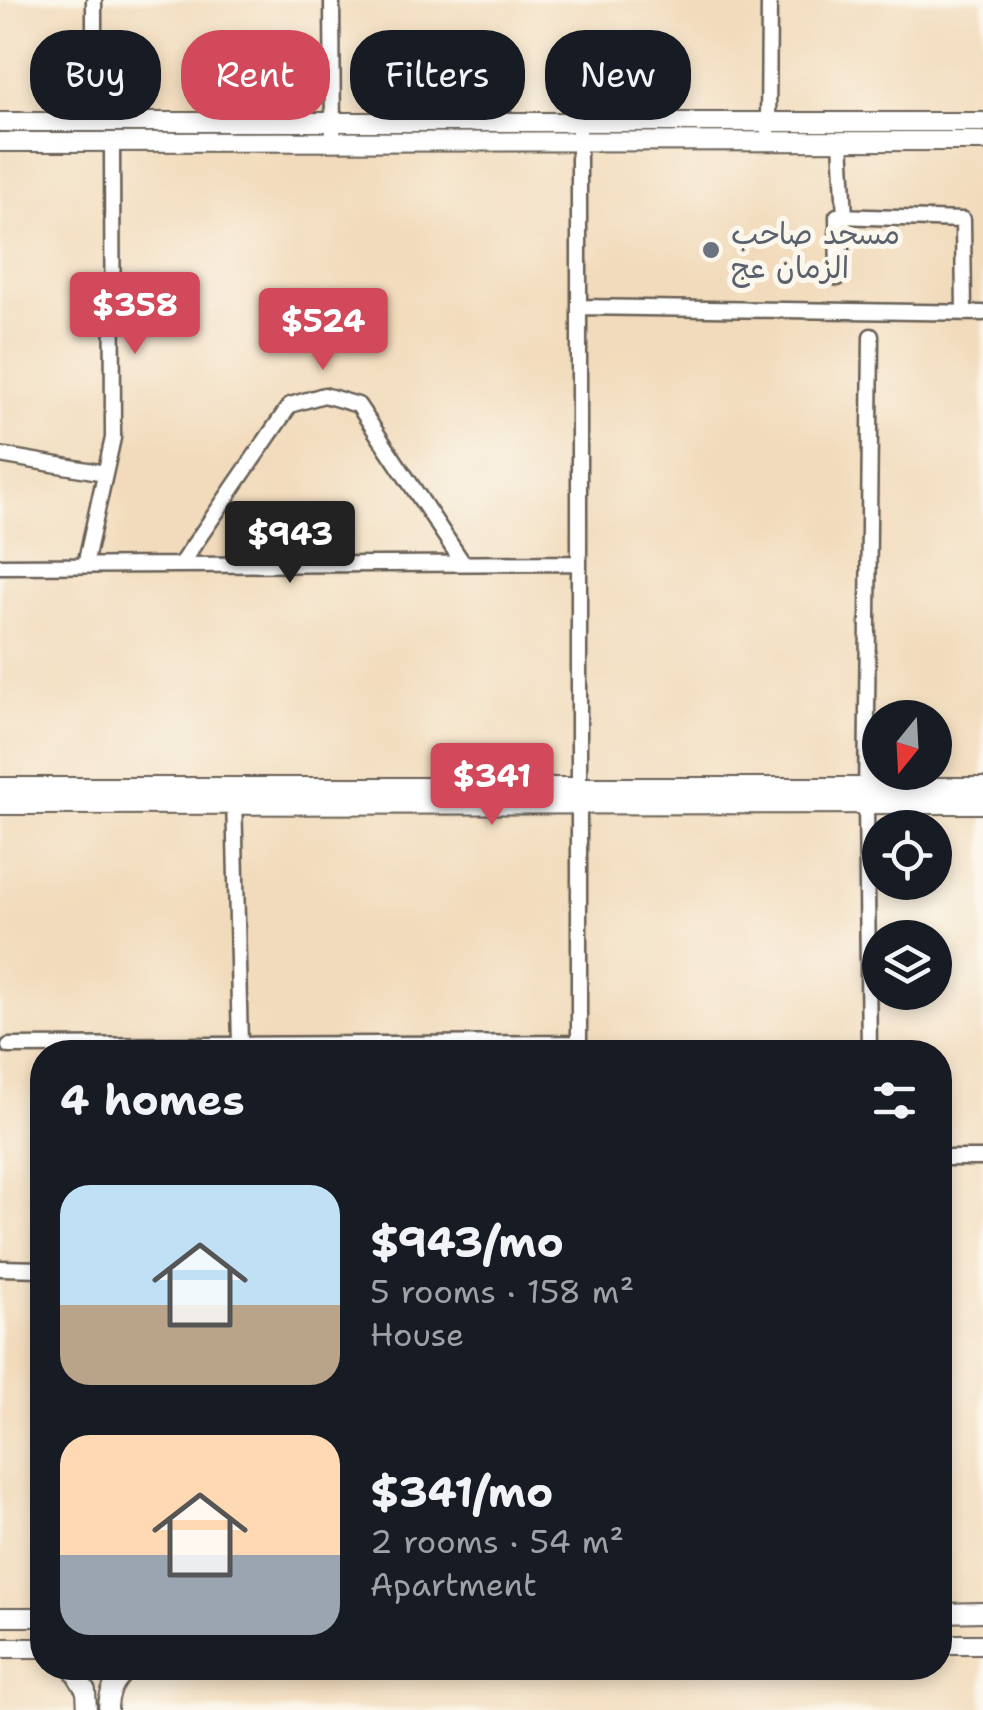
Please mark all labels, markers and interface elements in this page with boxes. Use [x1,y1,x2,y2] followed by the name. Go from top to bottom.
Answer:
[30,30,161,120] chip: Buy
[181,30,330,120] chip: Rent
[350,30,525,120] chip: Filters
[545,30,691,120] chip: New
[731,213,900,288] place label: مسجد صاحب الزمان عج
[700,239,722,261] marker: مسجد صاحب الزمان عج
[76,272,194,357] pin: $358
[92,283,178,326] text: $358
[264,288,382,373] pin: $524
[281,299,365,342] text: $524
[231,501,349,586] pin: $943
[247,512,333,555] text: $943
[862,700,952,790] north arrow
[862,700,952,1010] map controls
[433,743,551,828] pin: $341
[453,754,531,797] text: $341
[862,810,952,900] button: locate
[862,920,952,1010] button: layers
[60,1072,245,1128] text: 4 homes
[867,1073,922,1128] icon: filters
[370,1214,564,1270] text: $943/mo
[140,1225,260,1345] icon: home
[370,1270,634,1313] text: 5 rooms · 158 m²
[370,1313,464,1356] text: House
[370,1464,553,1520] text: $341/mo
[140,1475,260,1595] icon: home
[370,1520,624,1563] text: 2 rooms · 54 m²
[370,1563,537,1606] text: Apartment

